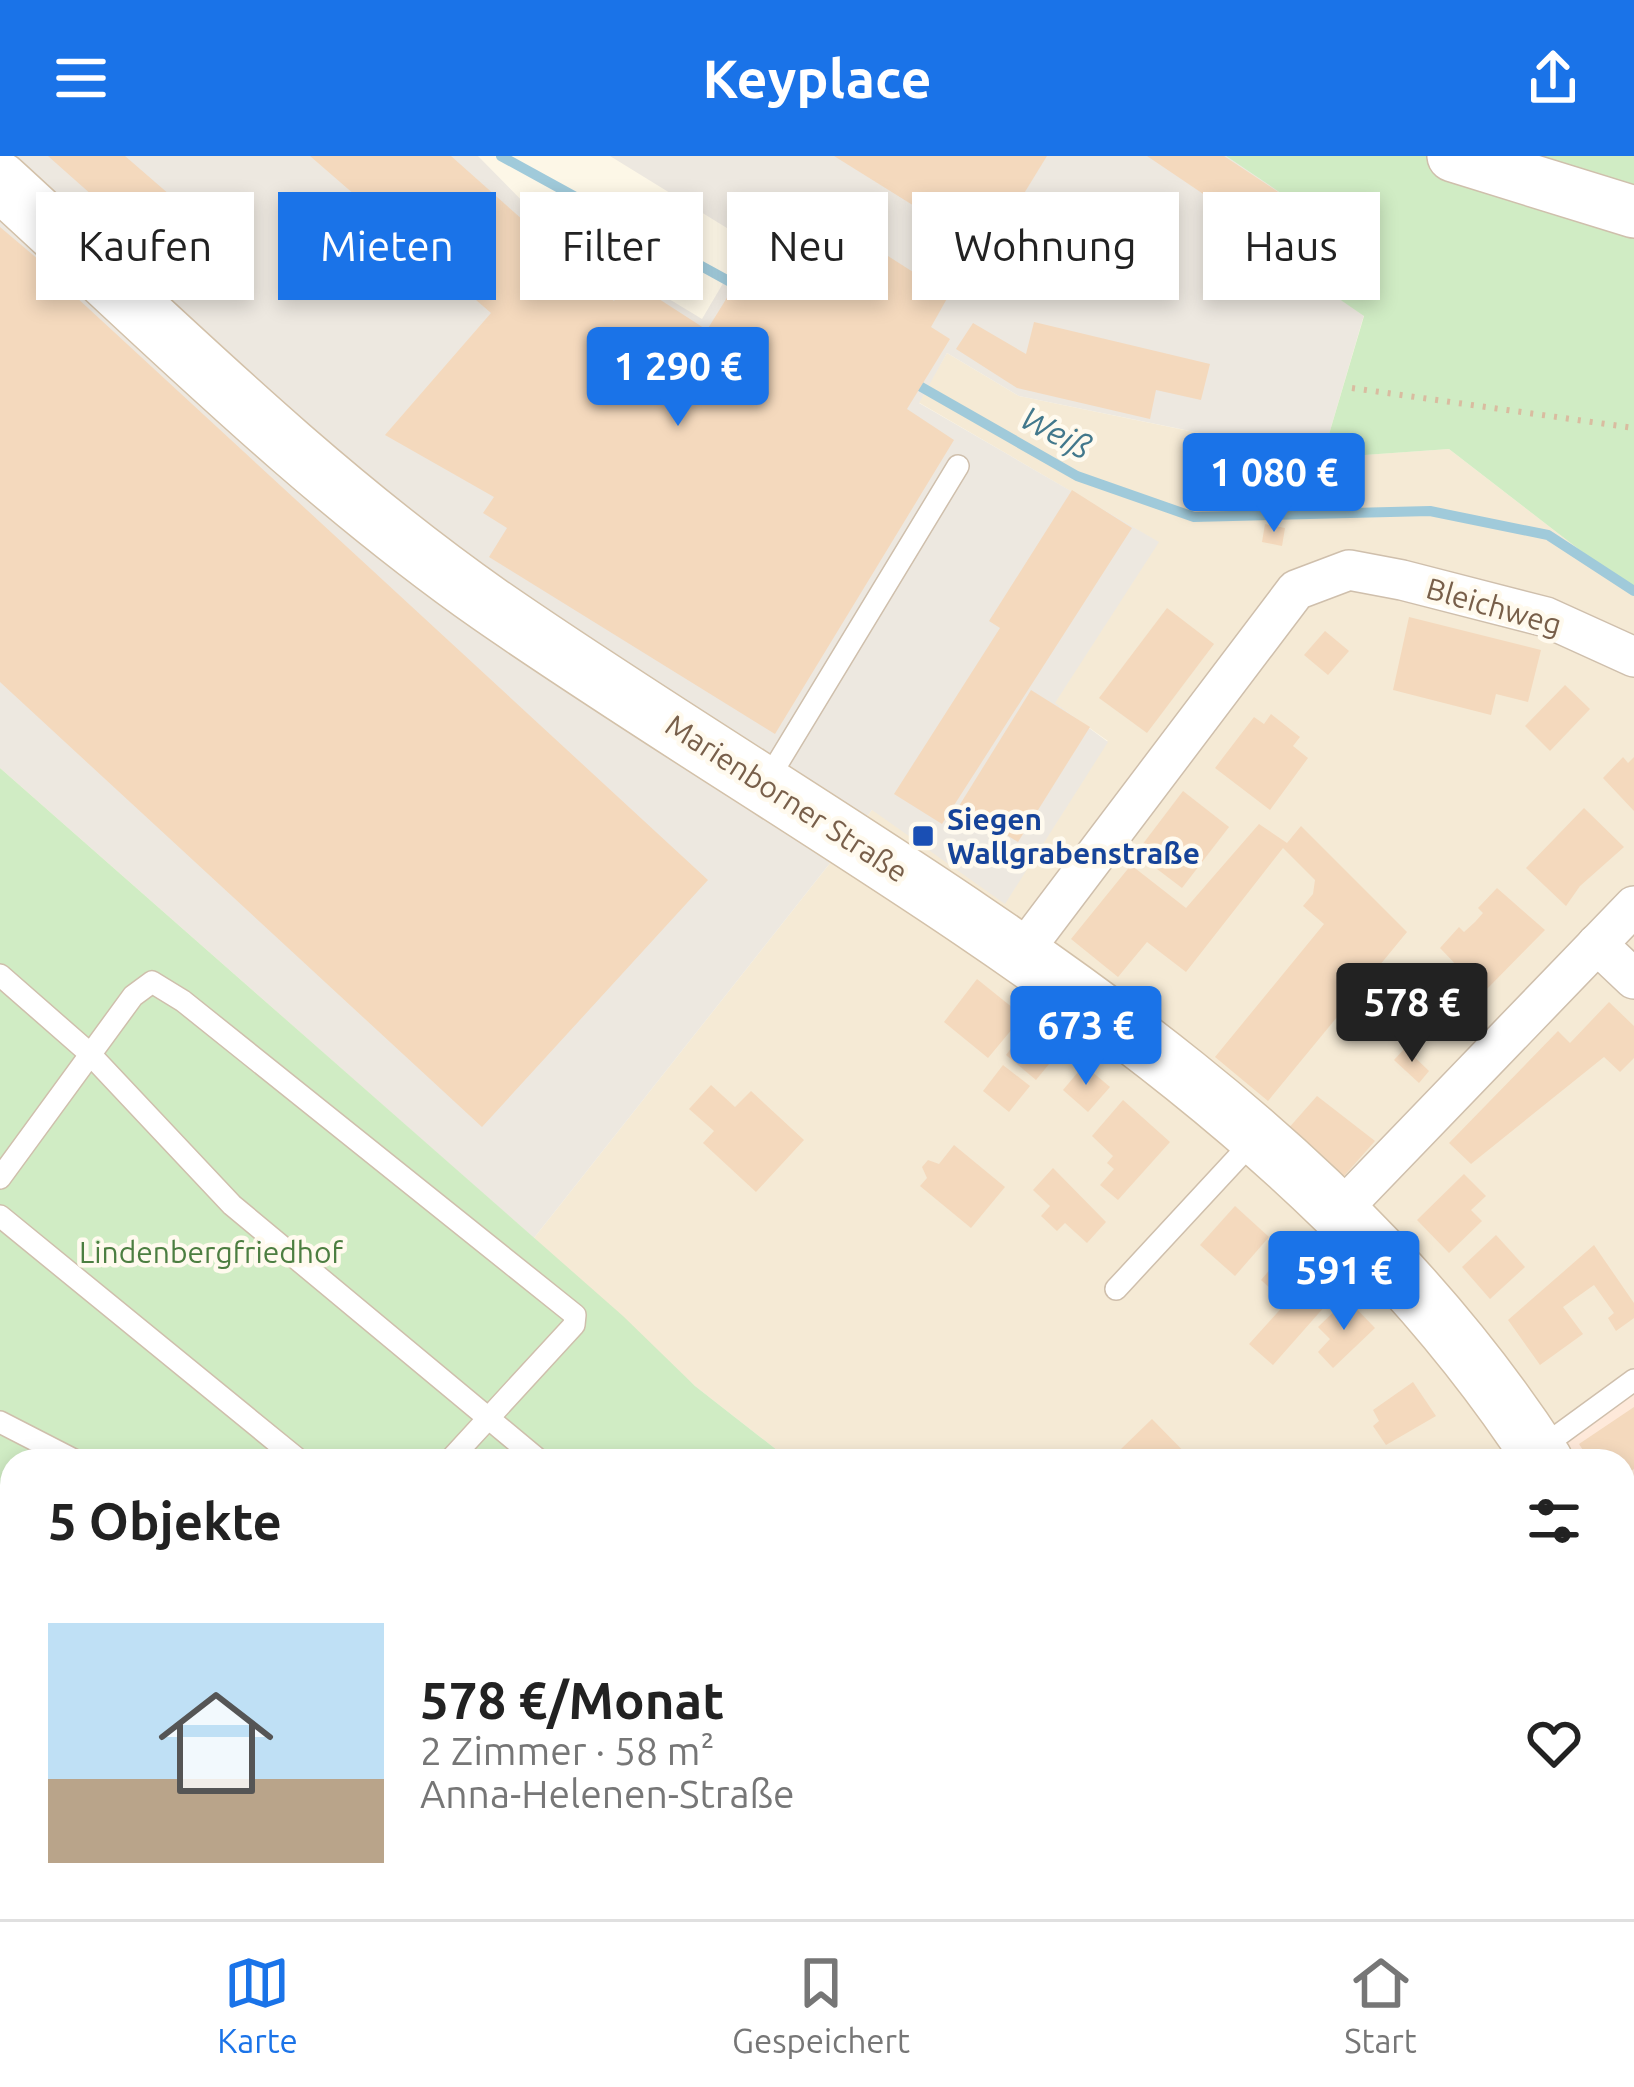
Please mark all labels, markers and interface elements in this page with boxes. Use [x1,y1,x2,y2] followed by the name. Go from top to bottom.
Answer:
[48,45,114,111] icon: menu
[1520,45,1586,111] icon: share
[702,48,932,108] text: Keyplace
[36,192,254,300] chip: Kaufen
[278,192,496,300] chip: Mieten
[520,192,703,300] chip: Filter
[727,192,888,300] chip: Neu
[912,192,1179,300] chip: Wohnung
[1203,192,1380,300] chip: Haus
[567,327,789,429] pin: 1 290 €
[614,344,742,387] text: 1 290 €
[1015,398,1098,467] water label: Weiß
[1163,433,1385,535] pin: 1 080 €
[1210,450,1338,493] text: 1 080 €
[1423,571,1565,641] street label: Bleichweg
[660,707,914,889] street label: Marienborner Straße
[947,802,1200,870] place label: Siegen Wallgrabenstraße
[910,823,936,849] marker: Siegen Wallgrabenstraße
[1328,963,1496,1065] pin: 578 €
[1363,980,1461,1023] text: 578 €
[1002,986,1170,1088] pin: 673 €
[1037,1003,1135,1046] text: 673 €
[1260,1231,1428,1333] pin: 591 €
[79,1235,344,1269] park label: Lindenbergfriedhof
[1295,1248,1393,1291] text: 591 €
[1521,1488,1587,1554] icon: filters
[48,1492,282,1550] text: 5 Objekte
[144,1671,288,1815] icon: home
[420,1671,724,1729] text: 578 €/Monat
[1521,1710,1587,1776] icon: heart
[420,1729,715,1772] text: 2 Zimmer · 58 m²
[420,1772,795,1815] text: Anna-Helenen-Straße
[217,1950,298,2059] tab: Karte
[732,1950,910,2059] tab: Gespeichert
[1344,1950,1417,2059] tab: Start

